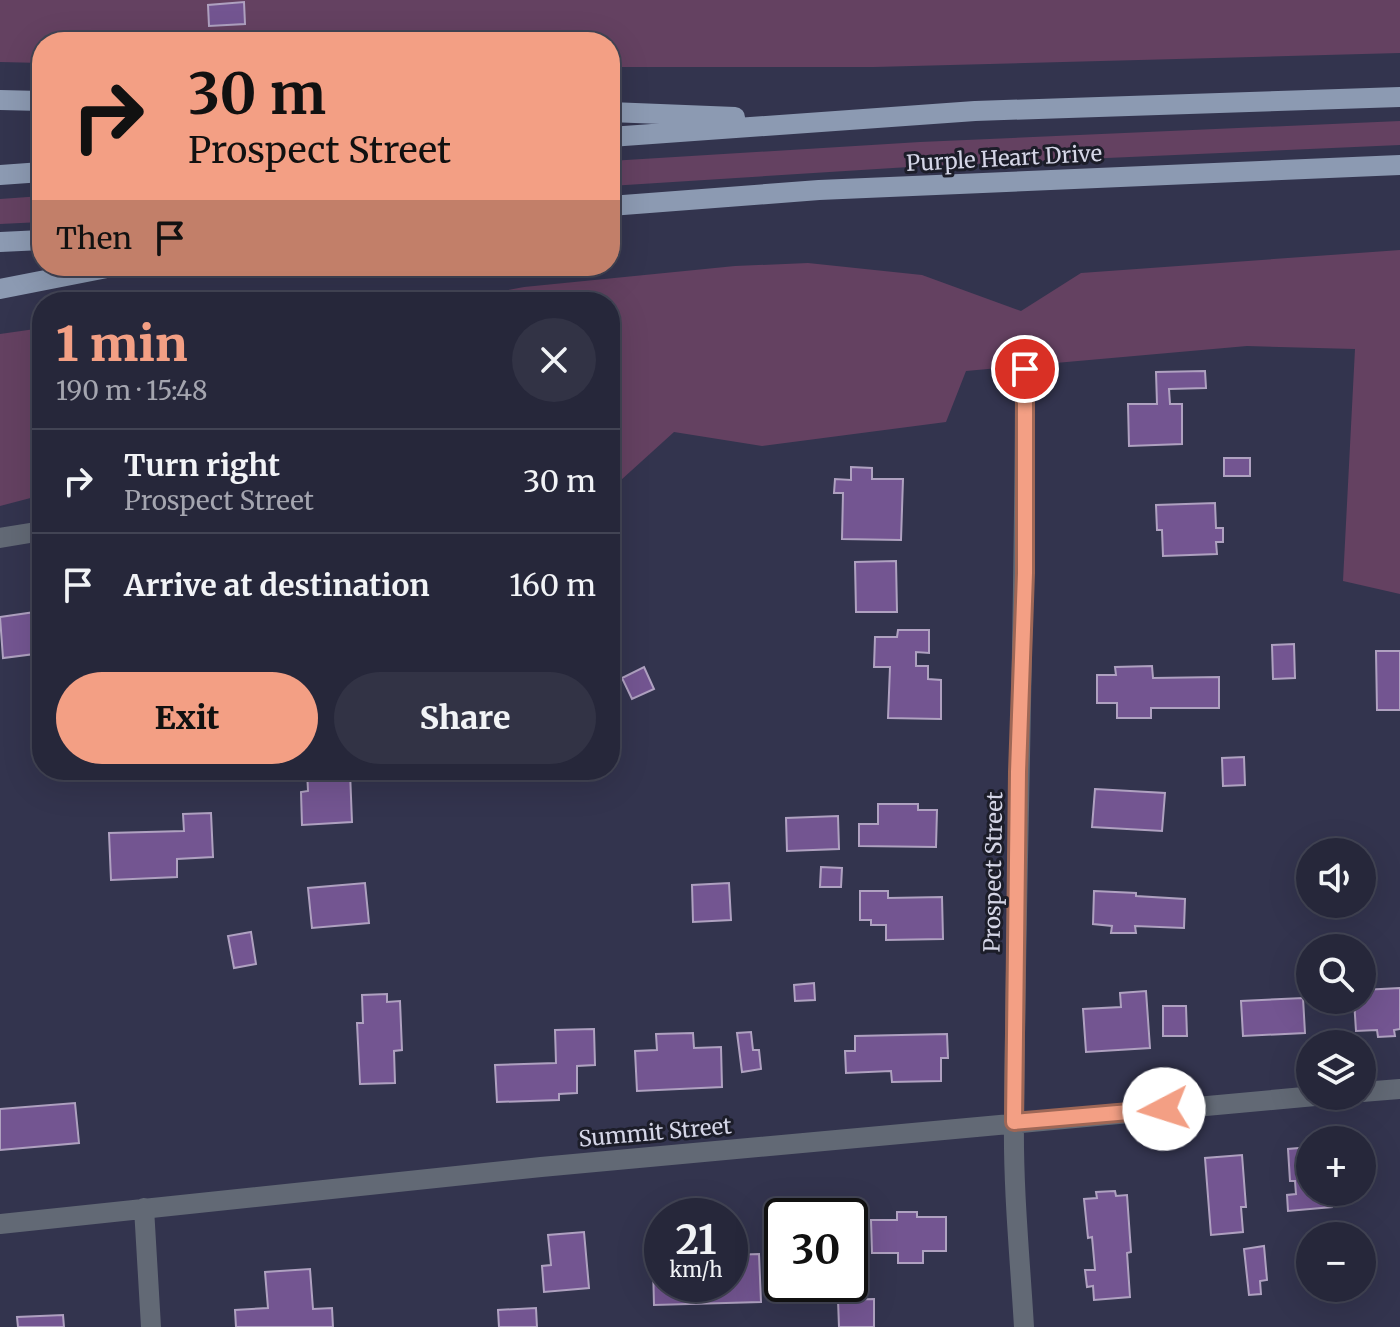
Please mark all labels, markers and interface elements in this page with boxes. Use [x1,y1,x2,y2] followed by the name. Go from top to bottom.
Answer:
[188,59,326,129] text: 30 m
[56,64,160,168] icon: right
[188,128,451,173] text: Prospect Street
[905,139,1103,177] street label: Purple Heart Drive
[148,216,192,260] icon: arrive
[56,219,132,257] text: Then
[56,314,188,374] text: 1 min
[512,318,596,402] button: close
[991,335,1059,403] pin
[1003,347,1047,391] icon: arrive
[56,374,208,407] text: 190 m · 15:48
[124,446,280,484] text: Turn right
[56,459,100,503] icon: right
[523,462,596,500] text: 30 m
[124,484,314,517] text: Prospect Street
[56,563,100,607] icon: arrive
[124,566,430,604] text: Arrive at destination
[509,566,596,604] text: 160 m
[56,672,318,764] button: Exit
[334,672,596,764] button: Share
[978,791,1008,953] street label: Prospect Street
[1296,838,1376,1302] map controls
[1296,838,1376,918] button: sound
[1296,934,1376,1014] button: search
[1296,1030,1376,1110] button: layers
[1122,1067,1206,1151] position arrow
[577,1111,733,1153] street label: Summit Street
[1296,1126,1376,1206] button: +
[764,1198,868,1302] speed limit sign: 30
[676,1215,716,1265] text: 21
[1296,1222,1376,1302] button: −
[670,1257,722,1282] text: km/h

